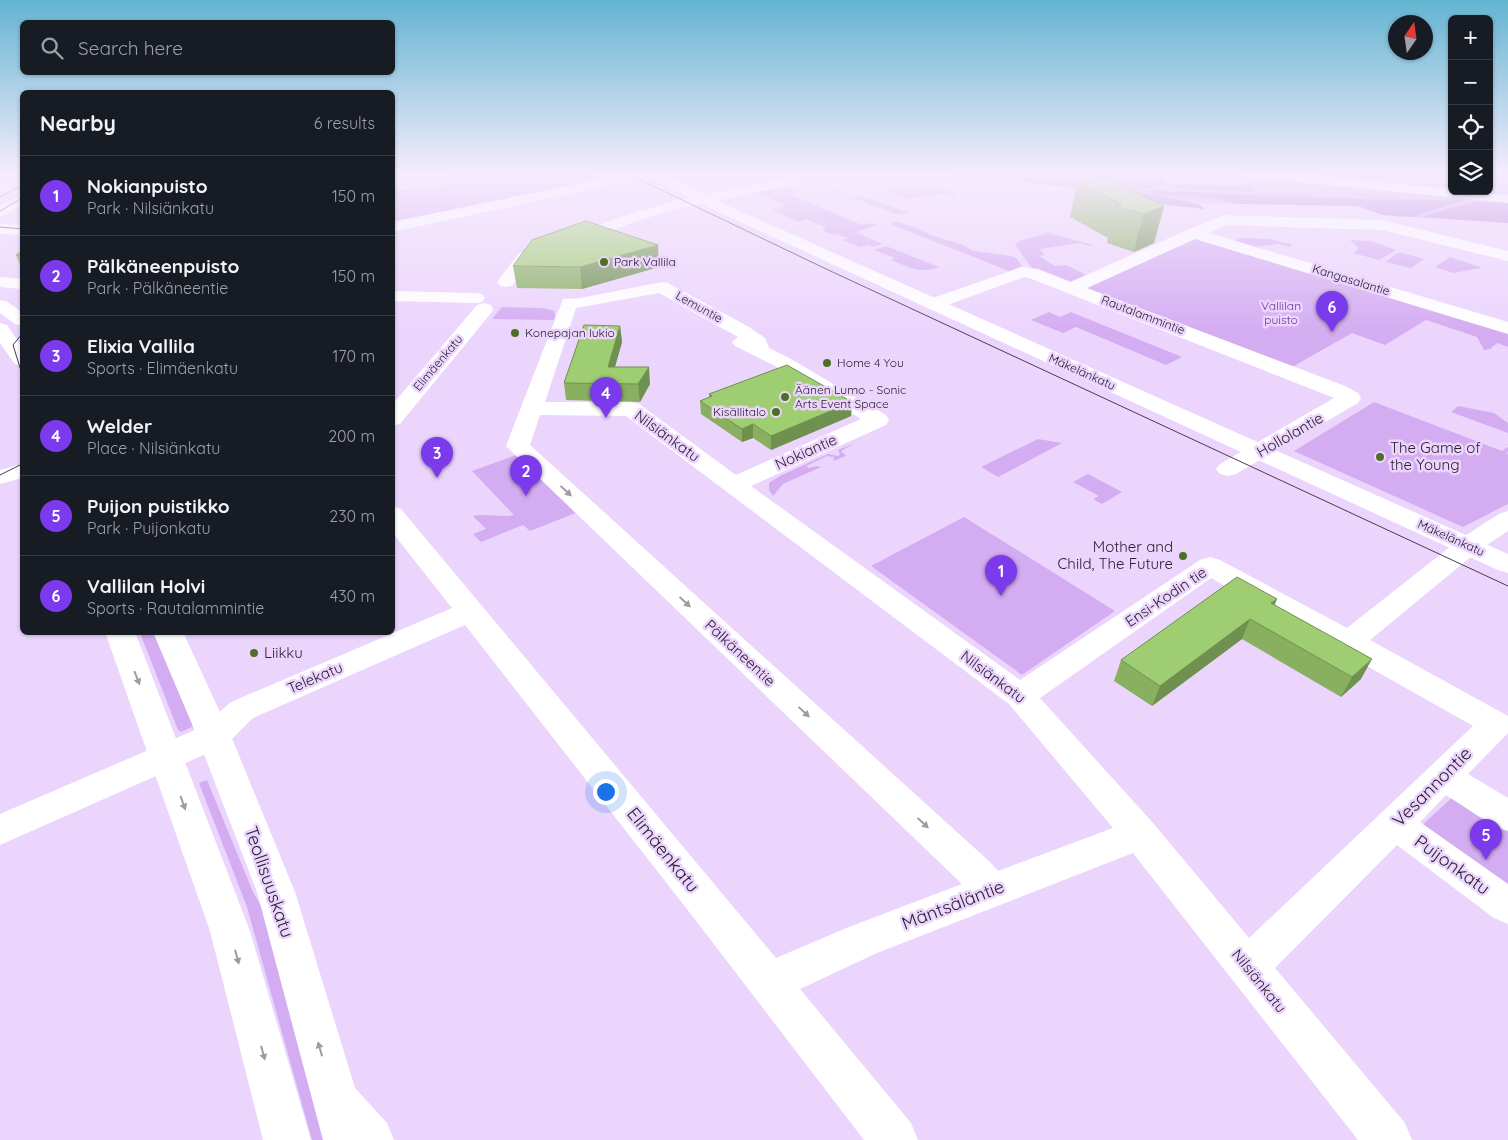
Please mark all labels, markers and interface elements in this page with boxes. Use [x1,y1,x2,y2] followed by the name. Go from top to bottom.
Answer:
[1388,15,1433,60] north arrow
[1448,15,1493,195] map controls
[1448,15,1493,60] button: +
[20,20,395,75] search box
[38,34,66,62] icon: search
[78,36,183,60] text: Search here
[1448,60,1493,105] button: −
[1448,105,1493,150] button: locate
[40,110,116,136] text: Nearby
[314,113,375,133] text: 6 results
[1448,150,1493,195] button: layers
[87,174,208,198] text: Nokianpuisto
[53,186,59,206] text: 1
[332,186,375,206] text: 150 m
[87,198,214,218] text: Park · Nilsiänkatu
[87,254,239,278] text: Pälkäneenpuisto
[614,254,676,269] place label: Park Vallila
[598,256,610,268] marker: Park Vallila
[1311,261,1392,299] street label: Kangasalantie
[51,266,61,286] text: 2
[332,266,375,286] text: 150 m
[87,278,228,298] text: Park · Pälkäneentie
[673,288,725,326] street label: Lemuntie
[1316,291,1348,332] pin: 6
[1099,292,1187,337] street label: Rautalammintie
[1261,298,1301,327] park label: Vallilan puisto
[525,325,615,340] place label: Konepajan lukio
[509,327,521,339] marker: Konepajan lukio
[410,332,465,394] street label: Elimäenkatu
[87,334,195,358] text: Elixia Vallila
[52,346,60,366] text: 3
[332,346,375,366] text: 170 m
[1046,350,1118,393] street label: Mäkelänkatu
[837,355,904,370] place label: Home 4 You
[821,357,833,369] marker: Home 4 You
[87,358,238,378] text: Sports · Elimäenkatu
[590,377,622,418] pin: 4
[795,382,906,411] place label: Äänen Lumo - Sonic Arts Event Space
[779,391,791,403] marker: Äänen Lumo - Sonic Arts Event Space
[713,404,766,419] place label: Kisällitalo
[631,405,704,466] street label: Nilsiänkatu
[770,406,782,418] marker: Kisällitalo
[1253,408,1326,461] street label: Hollolantie
[87,414,152,438] text: Welder
[51,426,61,446] text: 4
[328,426,375,446] text: 200 m
[772,429,840,474] street label: Nokiantie
[421,437,453,478] pin: 3
[87,438,220,458] text: Place · Nilsiänkatu
[1390,438,1481,474] place label: The Game of the Young
[1374,451,1386,463] marker: The Game of the Young
[510,455,542,496] pin: 2
[560,485,572,497] one-way arrow
[87,494,230,518] text: Puijon puistikko
[51,506,61,526] text: 5
[329,506,375,526] text: 230 m
[1415,516,1487,559] street label: Mäkelänkatu
[87,518,211,538] text: Park · Puijonkatu
[1058,537,1173,573] place label: Mother and Child, The Future
[1177,550,1189,562] marker: Mother and Child, The Future
[985,555,1017,596] pin: 1
[1121,562,1210,631] street label: Ensi-Kodin tie
[87,574,205,598] text: Vallilan Holvi
[52,586,60,606] text: 6
[330,586,375,606] text: 430 m
[679,596,691,607] one-way arrow
[87,598,264,618] text: Sports · Rautalammintie
[701,615,780,690] street label: Pälkäneentie
[264,643,303,662] place label: Liikku
[957,646,1029,707] street label: Nilsiänkatu
[248,647,260,659] marker: Liikku
[284,657,345,698] street label: Telekatu
[133,671,141,686] one-way arrow
[797,706,809,718] one-way arrow
[1387,742,1476,831] street label: Vesannontie
[593,779,619,805] your location
[180,796,187,811] one-way arrow
[622,802,705,897] street label: Elimäenkatu
[916,817,928,829] one-way arrow
[1470,819,1502,860] pin: 5
[240,823,299,940] street label: Teollisuuskatu
[1410,830,1495,900] street label: Puijonkatu
[898,874,1007,935] street label: Mäntsäläntie
[1228,945,1291,1016] street label: Nilsiänkatu
[233,949,241,964] one-way arrow
[316,1042,324,1057] one-way arrow
[259,1045,267,1060] one-way arrow

